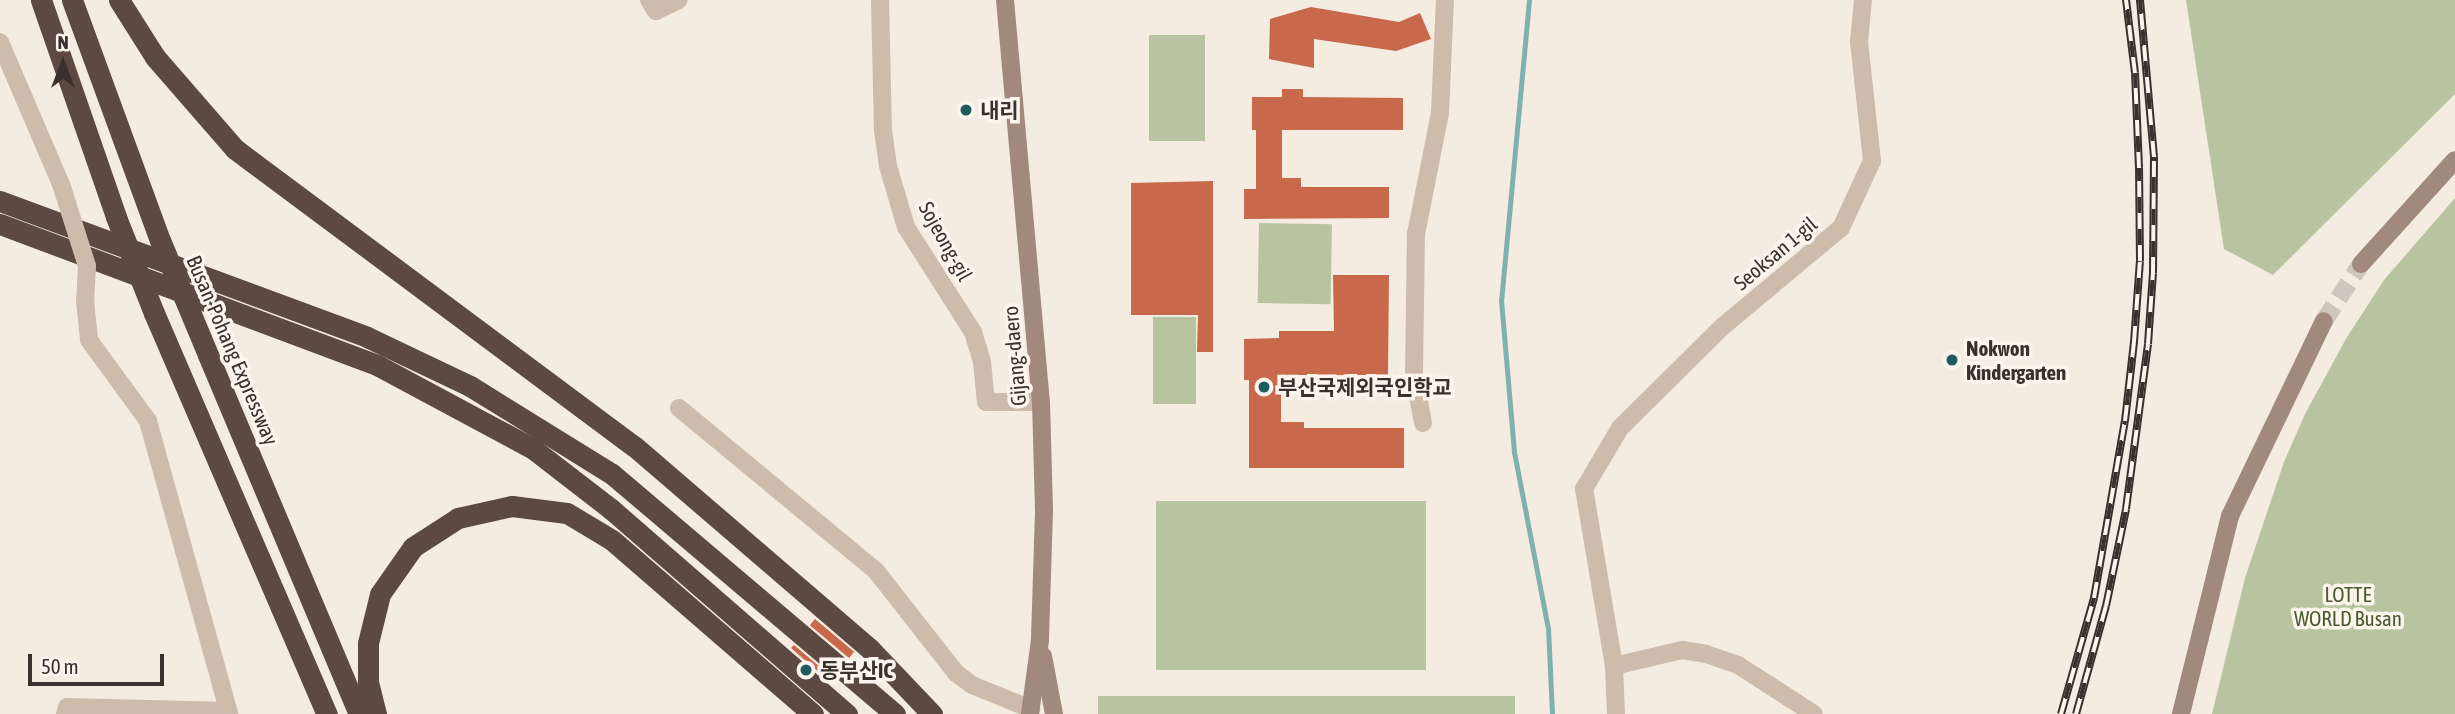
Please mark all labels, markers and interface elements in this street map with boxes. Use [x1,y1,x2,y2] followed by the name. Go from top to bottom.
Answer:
[28,28,98,98] north arrow
[57,31,69,53] text: N
[980,97,1019,123] place label: 내리
[958,102,974,118] marker: 내리
[914,197,978,285] street label: Sojeong-gil
[1728,211,1822,295] street label: Seoksan 1-gil
[182,251,284,449] street label: Busan-Pohang Expressway
[997,305,1031,407] street label: Gijang-daero
[1966,335,2066,385] place label: Nokwon Kindergarten
[1944,352,1960,368] marker: Nokwon Kindergarten
[1278,374,1452,400] place label: 부산국제외국인학교
[1256,379,1272,395] marker: 부산국제외국인학교
[2294,581,2402,631] park label: LOTTE WORLD Busan
[32,640,168,684] scale bar
[41,654,79,678] text: 50 m
[820,657,893,683] place label: 동부산IC
[798,662,814,678] marker: 동부산IC

